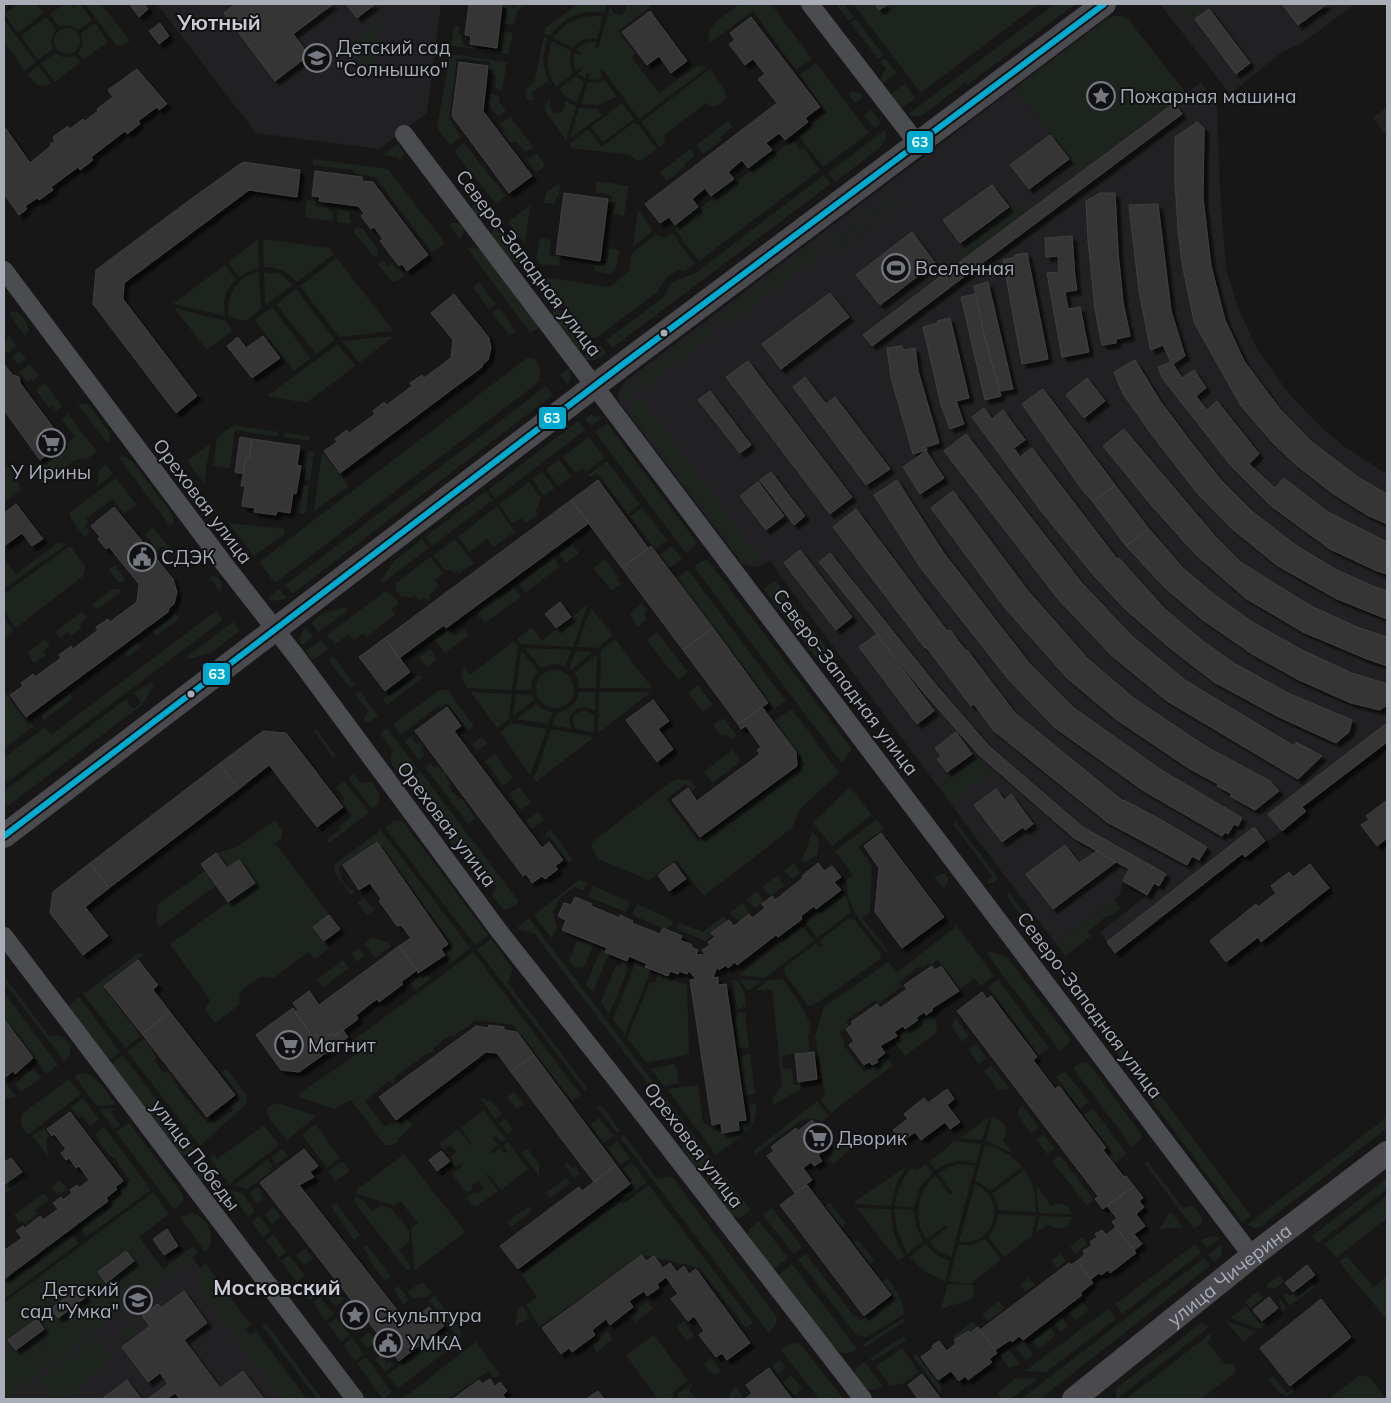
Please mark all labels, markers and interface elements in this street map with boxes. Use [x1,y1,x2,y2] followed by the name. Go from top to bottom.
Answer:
[176,9,261,35] district label: Уютный
[336,35,451,81] place label: Детский сад "Солнышко"
[302,43,332,73] school or university icon: Детский сад "Солнышко"
[1086,81,1116,111] place icon: Пожарная машина
[1120,84,1297,108] place label: Пожарная машина
[906,130,934,154] line badge: 63
[912,133,928,151] text: 63
[451,165,607,361] street label: Северо-Западная улица
[881,253,911,283] sports icon: Вселенная
[915,256,1014,280] place label: Вселенная
[659,328,669,338] unlabelled marker
[538,406,567,430] line badge: 63
[544,409,560,427] text: 63
[36,428,66,458] supermarket icon: У Ирины
[148,434,258,568] street label: Ореховая улица
[10,460,91,484] place label: У Ирины
[127,542,157,572] public building icon: СДЭК
[161,545,215,569] place label: СДЭК
[768,584,924,780] street label: Северо-Западная улица
[202,662,231,686] line badge: 63
[209,665,225,683] text: 63
[186,689,196,699] unlabelled marker
[392,757,502,891] street label: Ореховая улица
[1012,907,1168,1103] street label: Северо-Западная улица
[274,1030,304,1060] supermarket icon: Магнит
[308,1033,376,1057] place label: Магнит
[639,1078,749,1212] street label: Ореховая улица
[146,1095,246,1215] street label: улица Победы
[803,1123,833,1153] supermarket icon: Дворик
[837,1126,908,1150] place label: Дворик
[1162,1218,1296,1331] street label: улица Чичерина
[213,1274,341,1300] district label: Московский
[20,1277,119,1323] place label: Детский сад "Умка"
[123,1285,153,1315] school or university icon: Детский сад "Умка"
[340,1300,370,1330] place icon: Скульптура
[374,1303,482,1327] place label: Скульптура
[373,1328,403,1358] public building icon: УМКА
[406,1331,462,1355] place label: УМКА

